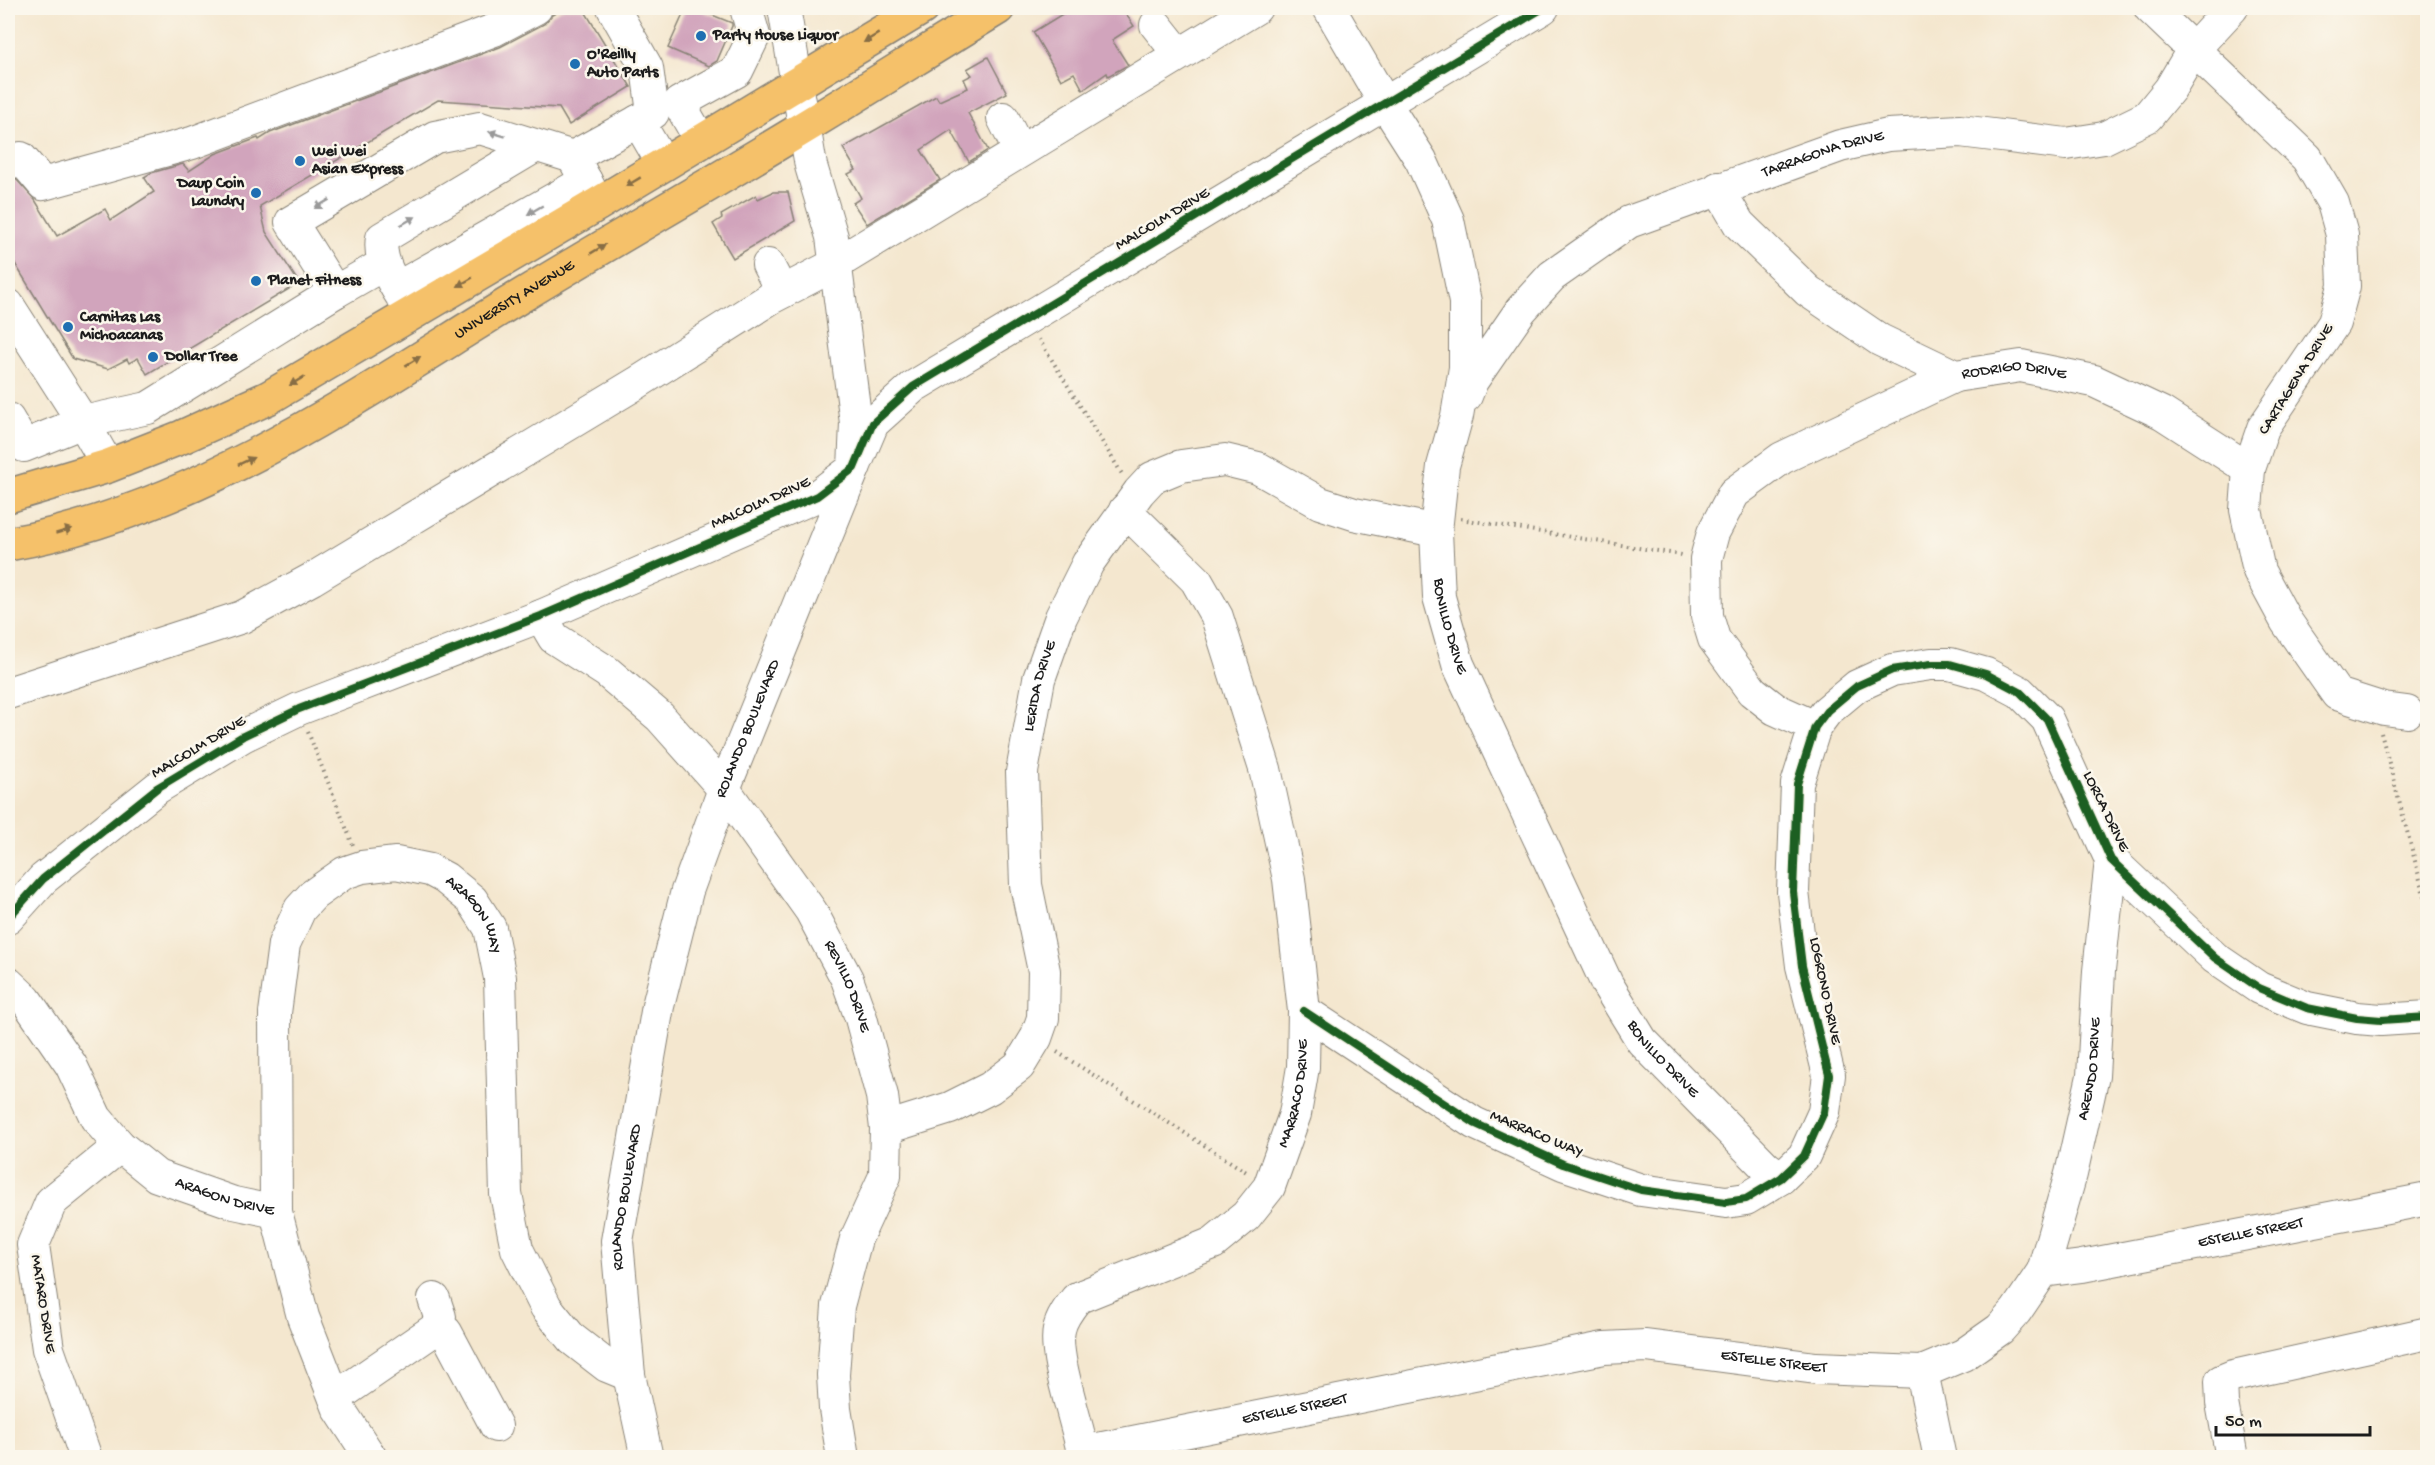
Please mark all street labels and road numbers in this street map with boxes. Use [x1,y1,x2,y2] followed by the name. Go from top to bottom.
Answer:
[1759,127,1887,183] street label: TARRAGONA DRIVE
[1112,184,1215,256] street label: MALCOLM DRIVE
[451,256,579,344] street label: UNIVERSITY AVENUE
[2255,320,2339,439] street label: CARTAGENA DRIVE
[1960,356,2069,385] street label: RODRIGO DRIVE
[708,473,815,534] street label: MALCOLM DRIVE
[1429,577,1471,678] street label: BONILLO DRIVE
[1020,637,1062,733] street label: LERIDA DRIVE
[712,656,785,801] street label: ROLANDO BOULEVARD
[148,712,251,784] street label: MALCOLM DRIVE
[2077,769,2133,856] street label: LORCA DRIVE
[441,872,504,955] street label: ARAGON WAY
[1803,936,1845,1047] street label: LOGRONO DRIVE
[819,937,874,1035] street label: REVILLO DRIVE
[1622,1016,1703,1103] street label: BONILLO DRIVE
[2074,1016,2106,1122] street label: ARENDO DRIVE
[1274,1038,1313,1150] street label: MARRACO DRIVE
[1487,1107,1585,1163] street label: MARRACO WAY
[607,1122,647,1271] street label: ROLANDO BOULEVARD
[172,1174,277,1221] street label: ARAGON DRIVE
[2196,1214,2306,1253] street label: ESTELLE STREET
[25,1253,59,1356] street label: MATARO DRIVE
[1719,1346,1828,1378] street label: ESTELLE STREET
[1240,1390,1350,1430] street label: ESTELLE STREET

